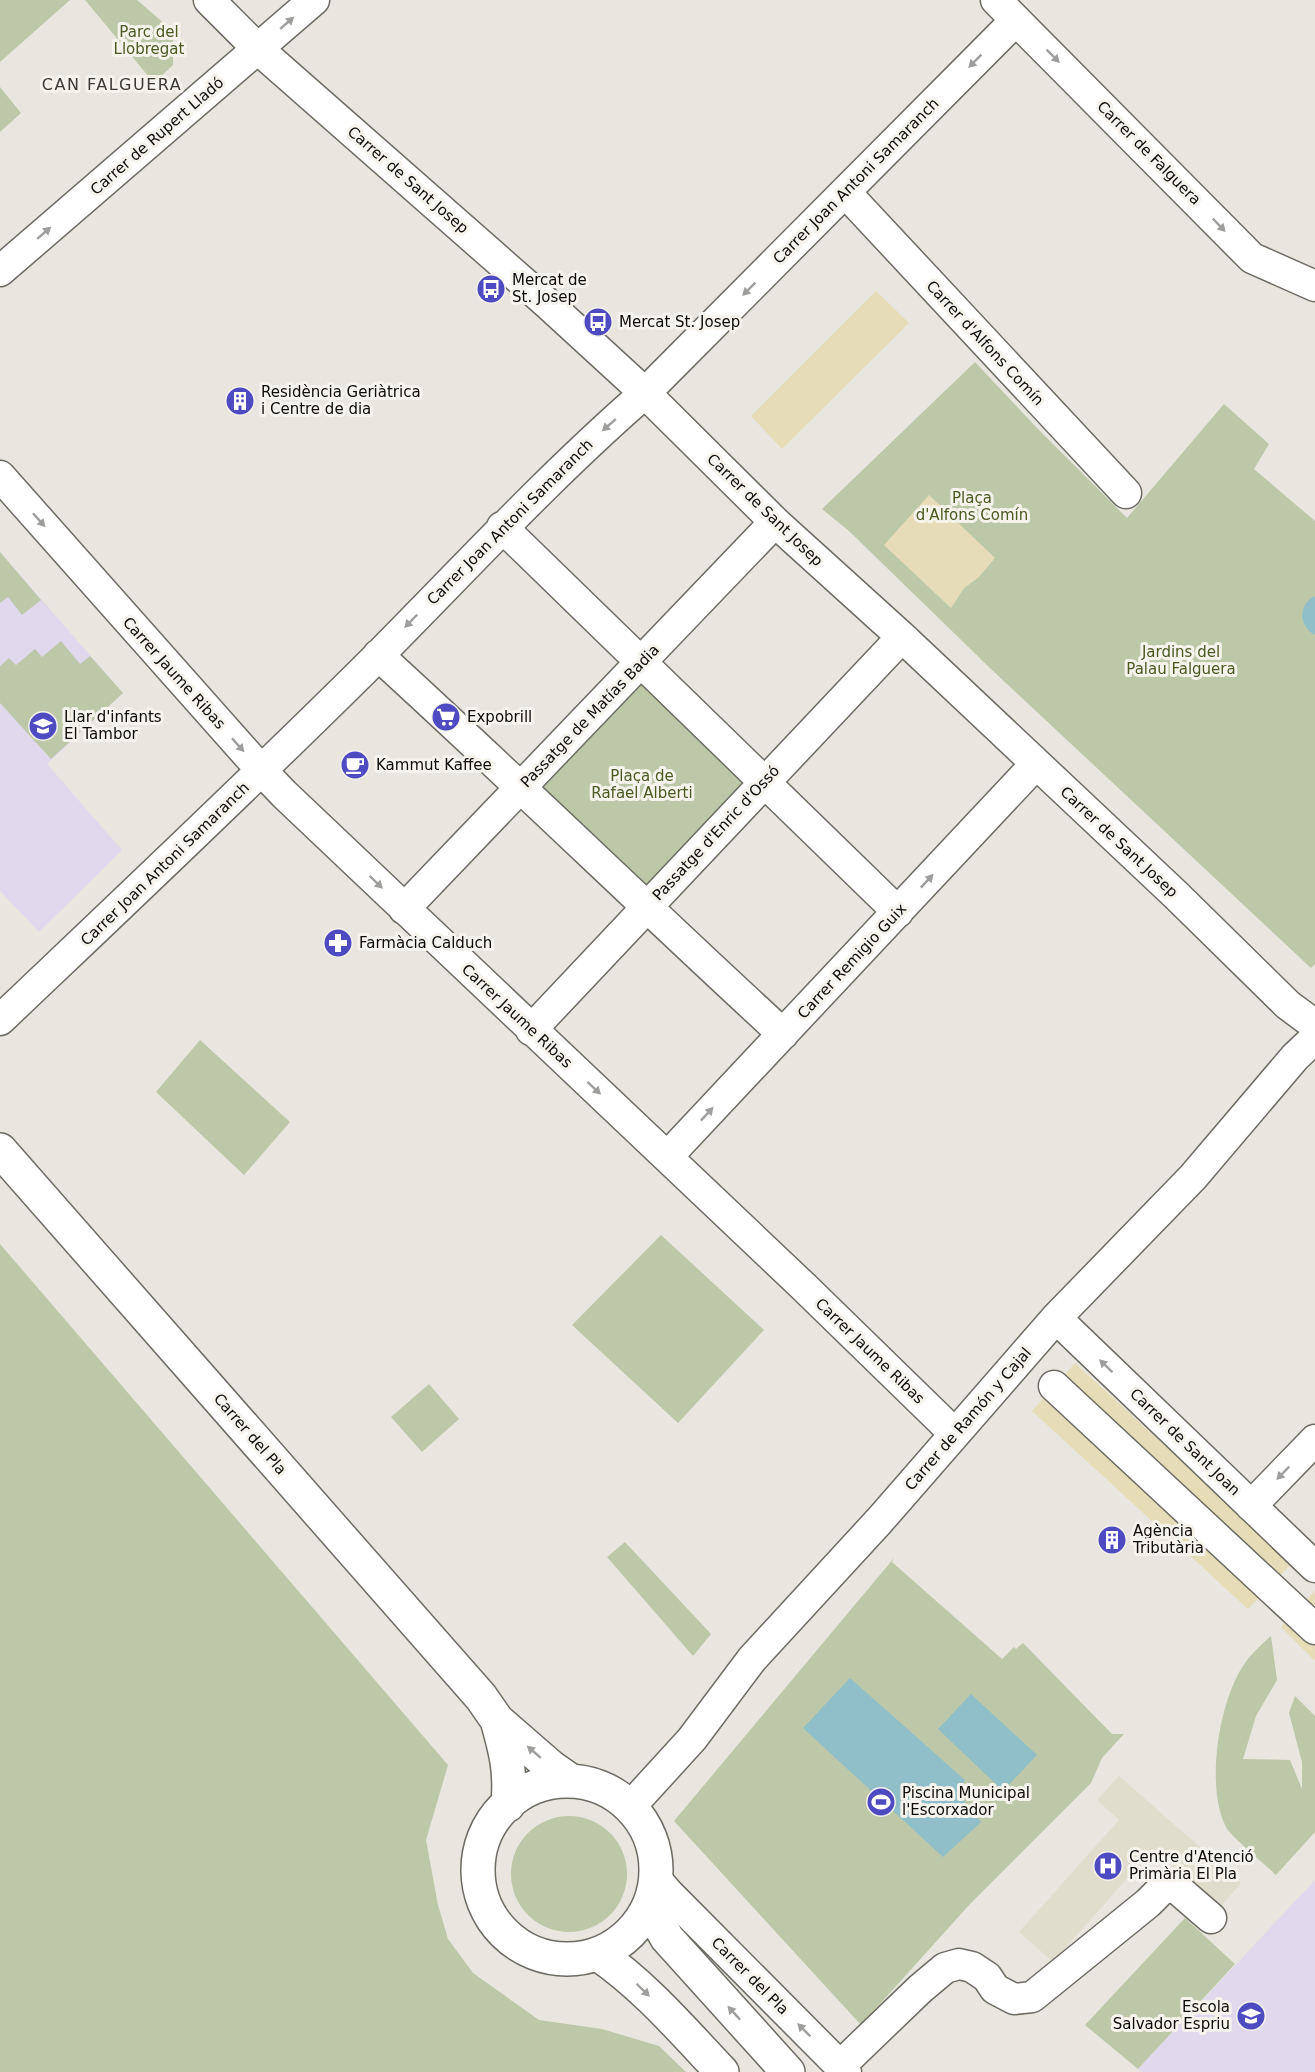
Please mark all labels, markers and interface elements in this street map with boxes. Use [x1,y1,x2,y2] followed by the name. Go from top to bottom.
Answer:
[280,16,295,30] one-way arrow
[114,23,185,58] park label: Parc del Llobregat
[1045,49,1059,63] one-way arrow
[968,54,982,69] one-way arrow
[87,73,227,199] street label: Carrer de Rupert Lladó
[42,75,182,94] district label: CAN FALGUERA
[769,94,943,268] street label: Carrer Joan Antoni Samaranch
[1093,97,1205,209] street label: Carrer de Falguera
[344,123,472,237] street label: Carrer de Sant Josep
[1212,217,1226,231] one-way arrow
[36,227,51,240] one-way arrow
[512,271,587,306] place label: Mercat de St. Josep
[475,273,507,305] bus stop icon: Mercat de St. Josep
[922,277,1048,409] street label: Carrer d'Alfons Comín
[742,281,756,295] one-way arrow
[582,306,614,338] bus stop icon: Mercat St. Josep
[619,313,740,331] place label: Mercat St. Josep
[261,383,421,418] place label: Residència Geriàtrica i Centre de dia
[224,385,256,417] building icon: Residència Geriàtrica i Centre de dia
[601,418,617,431] one-way arrow
[423,435,597,609] street label: Carrer Joan Antoni Samaranch
[703,450,827,570] street label: Carrer de Sant Josep
[916,489,1028,524] park label: Plaça d'Alfons Comín
[32,512,45,527] one-way arrow
[119,613,229,733] street label: Carrer Jaume Ribas
[404,614,418,629] one-way arrow
[517,641,663,791] street label: Passatge de Matías Badia
[1126,643,1236,678] park label: Jardins del Palau Falguera
[430,701,462,733] supermarket icon: Expobrill
[64,708,162,743] place label: Llar d'infants El Tambor
[467,708,532,726] place label: Expobrill
[27,710,59,742] school or university icon: Llar d'infants El Tambor
[231,737,245,752] one-way arrow
[339,749,371,781] cafe icon: Kammut Kaffee
[376,756,492,774] place label: Kammut Kaffee
[649,762,783,904] street label: Passatge d'Enric d'Ossó
[591,767,693,802] park label: Plaça de Rafael Alberti
[77,779,253,949] street label: Carrer Joan Antoni Samaranch
[1057,783,1181,901] street label: Carrer de Sant Josep
[920,873,934,888] one-way arrow
[368,875,383,889] one-way arrow
[794,900,910,1022] street label: Carrer Remigio Guix
[322,927,354,959] pharmacy icon: Farmàcia Calduch
[359,934,492,952] place label: Farmàcia Calduch
[458,960,576,1072] street label: Carrer Jaume Ribas
[586,1081,600,1095] one-way arrow
[700,1108,714,1122] one-way arrow
[812,1294,928,1408] street label: Carrer Jaume Ribas
[901,1344,1035,1494] street label: Carrer de Ramón y Cajal
[1099,1359,1114,1373] one-way arrow
[1126,1385,1244,1499] street label: Carrer de Sant Joan
[210,1390,290,1478] street label: Carrer del Pla
[1276,1465,1290,1480] one-way arrow
[1132,1522,1204,1557] place label: Agència Tributària
[1096,1524,1128,1556] building icon: Agència Tributària
[527,1746,542,1759] one-way arrow
[902,1784,1030,1819] place label: Piscina Municipal l'Escorxador
[865,1786,897,1818] sports icon: Piscina Municipal l'Escorxador
[1129,1848,1254,1883] place label: Centre d'Atenció Primària El Pla
[1092,1850,1124,1882] hospital icon: Centre d'Atenció Primària El Pla
[708,1934,792,2018] street label: Carrer del Pla
[636,1983,650,1997] one-way arrow
[1113,1998,1230,2033] place label: Escola Salvador Espriu
[1235,2000,1267,2032] school or university icon: Escola Salvador Espriu
[727,2006,741,2021] one-way arrow
[798,2024,812,2038] one-way arrow

